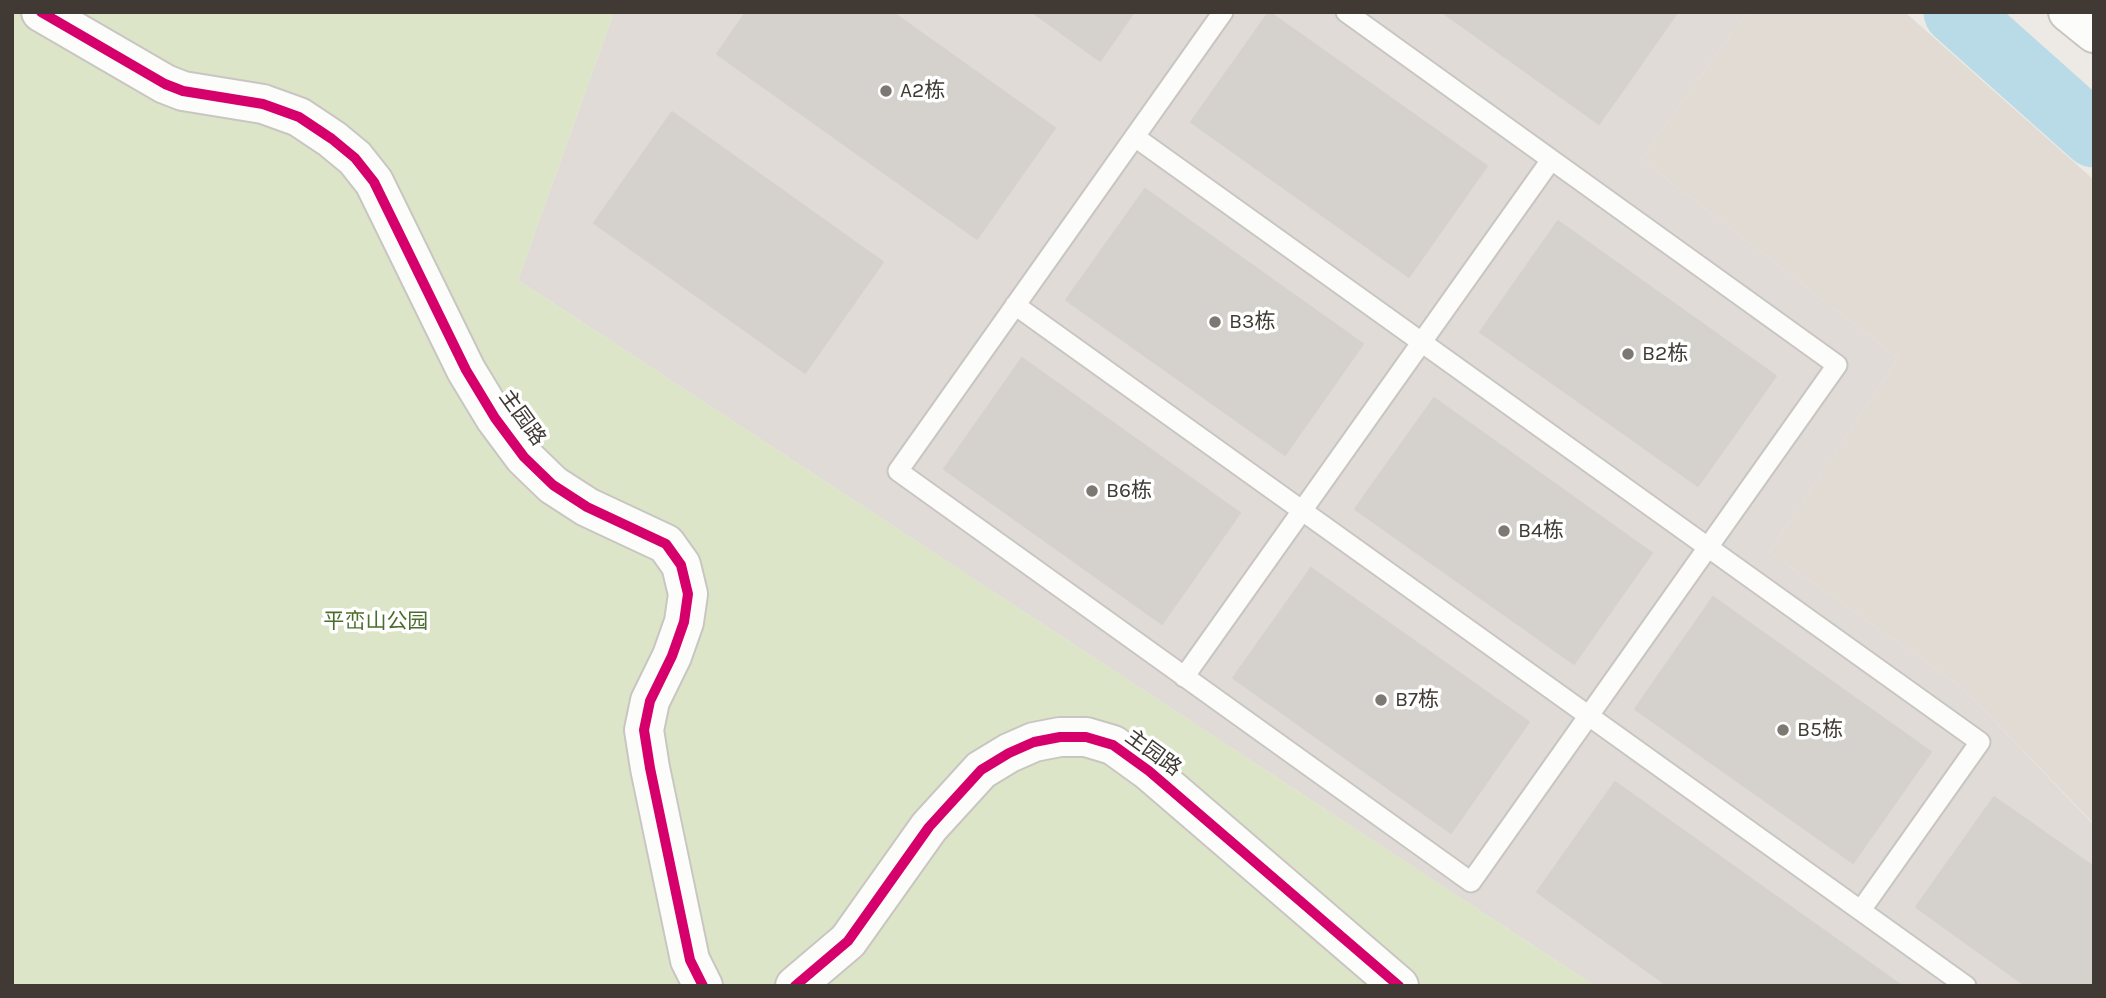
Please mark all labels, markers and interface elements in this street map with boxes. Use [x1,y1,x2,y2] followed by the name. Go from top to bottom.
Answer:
[900,78,945,104] place label: A2栋
[878,83,894,99] marker: A2栋
[1229,309,1275,335] place label: B3栋
[1207,314,1223,330] marker: B3栋
[1642,341,1688,367] place label: B2栋
[1620,346,1636,362] marker: B2栋
[493,385,551,451] street label: 主园路
[1106,478,1152,504] place label: B6栋
[1084,483,1100,499] marker: B6栋
[1518,518,1564,544] place label: B4栋
[1496,523,1512,539] marker: B4栋
[324,609,428,635] park label: 平峦山公园
[1395,687,1439,713] place label: B7栋
[1373,692,1389,708] marker: B7栋
[1797,717,1843,743] place label: B5栋
[1775,722,1791,738] marker: B5栋
[1120,724,1186,782] street label: 主园路

